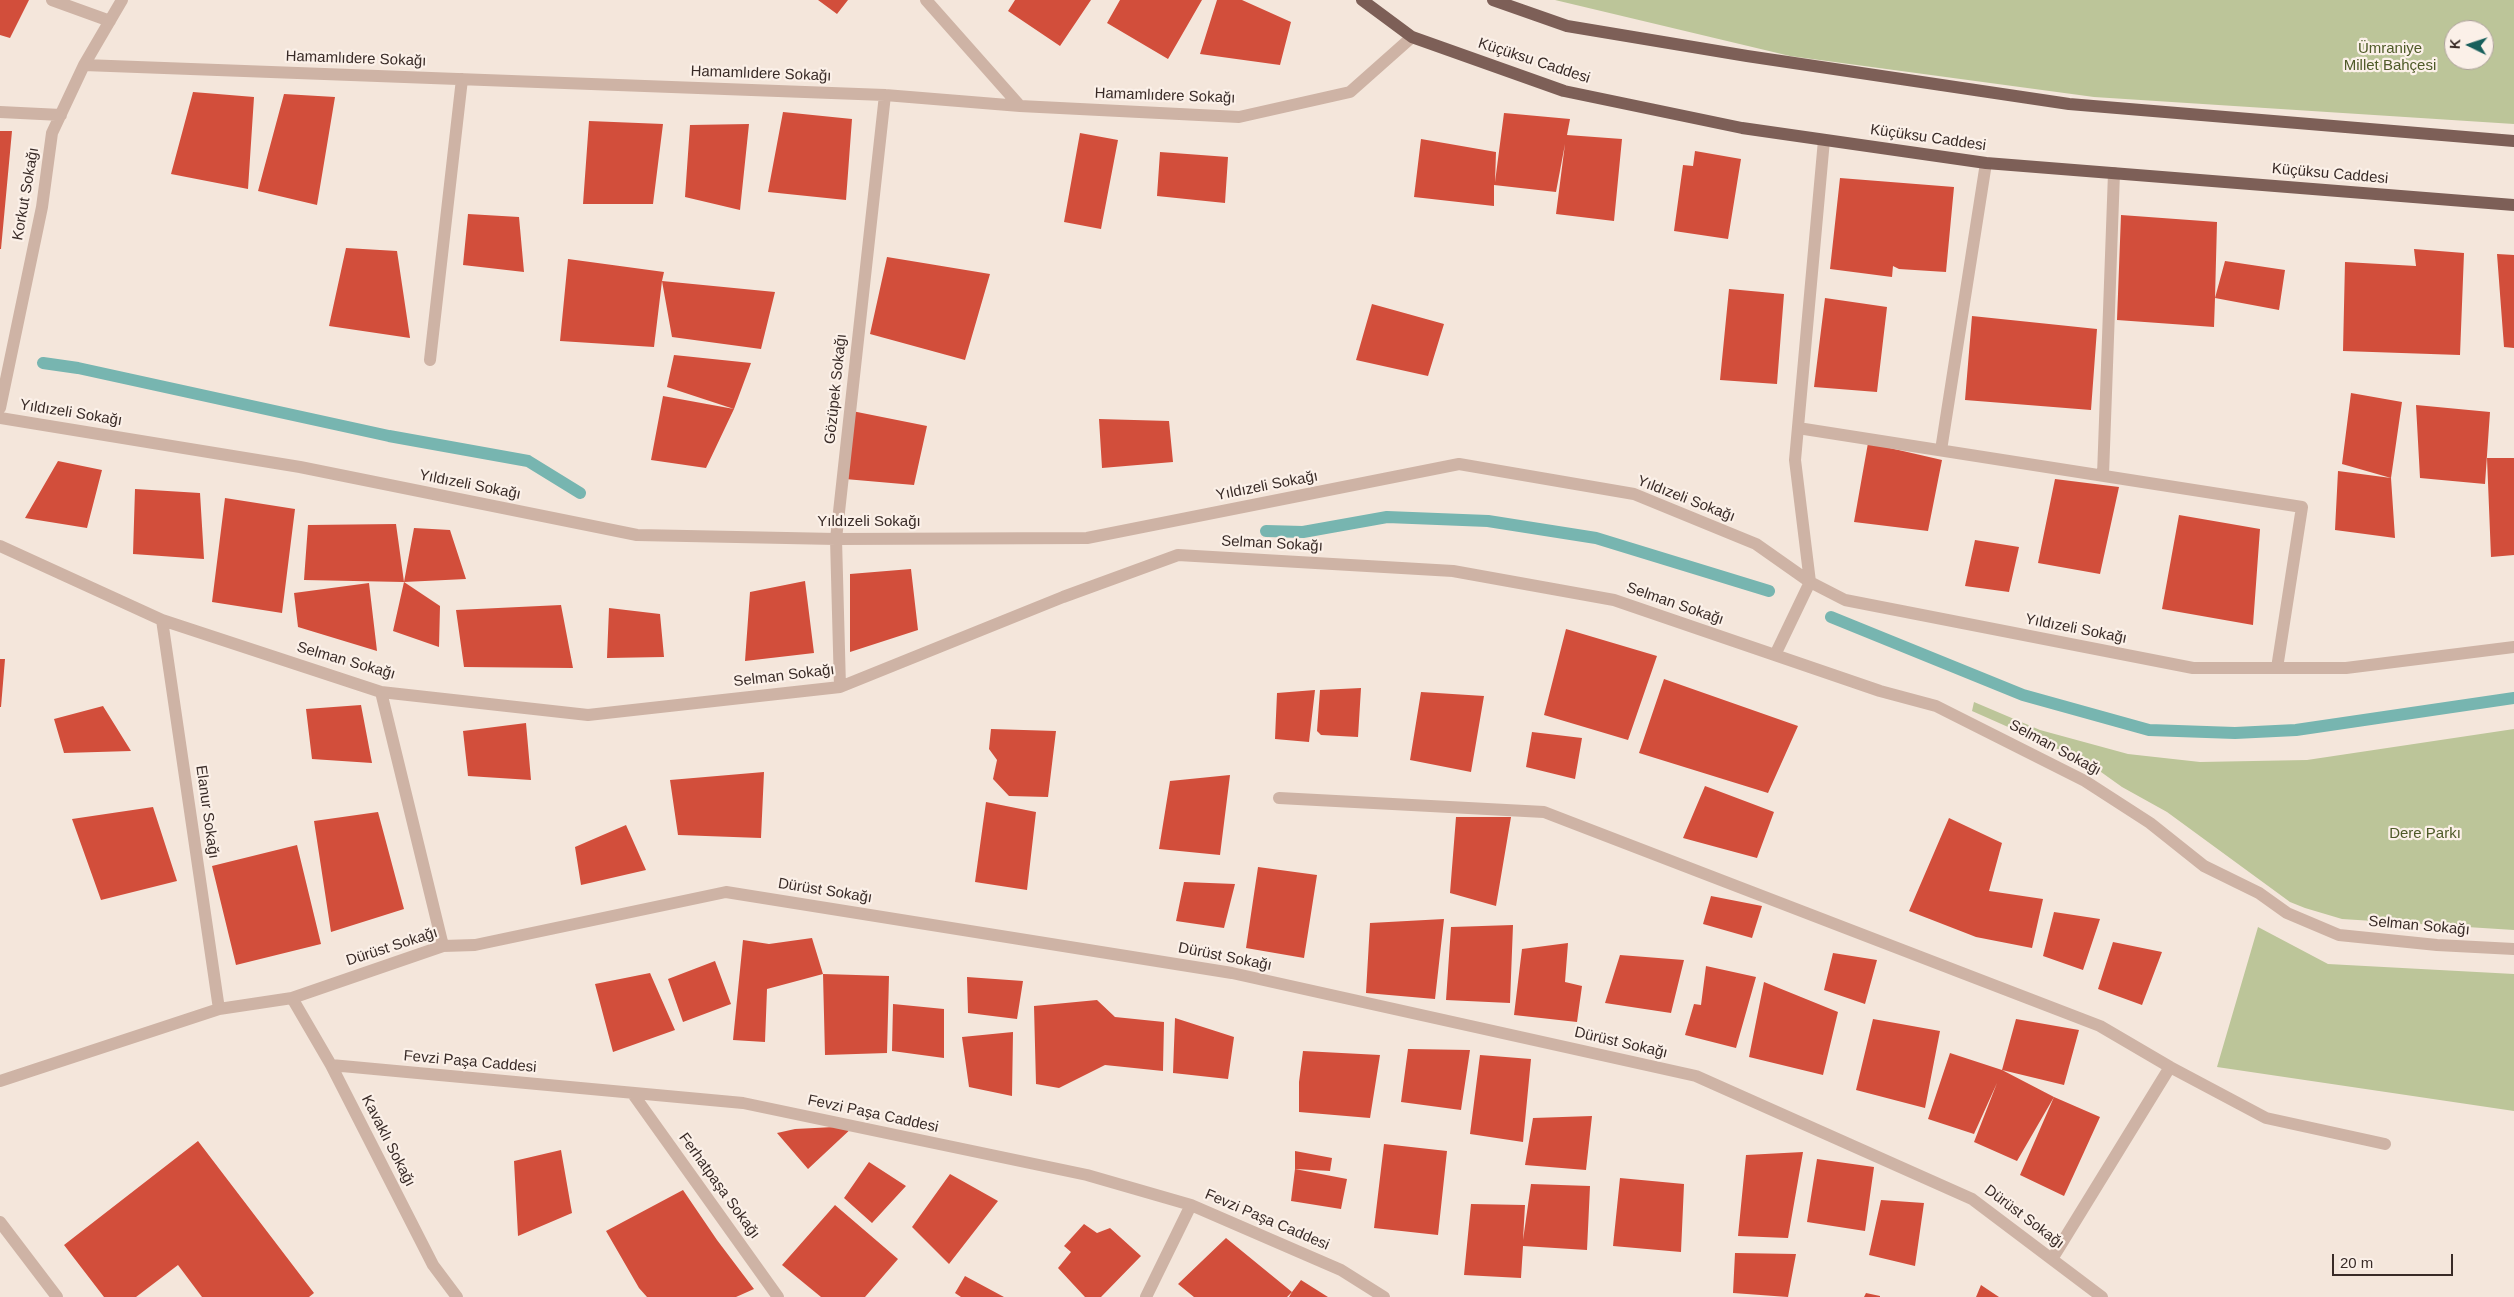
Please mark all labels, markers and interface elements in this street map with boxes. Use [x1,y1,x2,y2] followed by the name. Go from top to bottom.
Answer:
[2444,20,2494,70] north arrow
[1476,34,1592,88] street label: Küçüksu Caddesi
[2447,38,2463,50] text: K
[2344,40,2436,75] park label: Ümraniye Millet Bahçesi
[285,48,427,70] street label: Hamamlıdere Sokağı
[690,63,832,85] street label: Hamamlıdere Sokağı
[1094,85,1236,107] street label: Hamamlıdere Sokağı
[1869,121,1987,155] street label: Küçüksu Caddesi
[9,146,43,242] street label: Korkut Sokağı
[2271,160,2389,188] street label: Küçüksu Caddesi
[821,333,851,445] street label: Gözüpek Sokağı
[19,396,123,430] street label: Yıldızeli Sokağı
[418,466,522,504] street label: Yıldızeli Sokağı
[1215,467,1319,505] street label: Yıldızeli Sokağı
[1635,472,1737,526] street label: Yıldızeli Sokağı
[817,513,921,531] street label: Yıldızeli Sokağı
[1221,532,1323,556] street label: Selman Sokağı
[1624,579,1726,629] street label: Selman Sokağı
[2024,610,2128,648] street label: Yıldızeli Sokağı
[295,638,397,684] street label: Selman Sokağı
[732,661,836,691] street label: Selman Sokağı
[2006,716,2104,780] street label: Selman Sokağı
[192,764,222,860] street label: Elanur Sokağı
[2389,825,2461,843] park label: Dere Parkı
[777,875,873,907] street label: Dürüst Sokağı
[2368,913,2470,939] street label: Selman Sokağı
[344,924,440,970] street label: Dürüst Sokağı
[1177,939,1273,975] street label: Dürüst Sokağı
[1573,1024,1669,1062] street label: Dürüst Sokağı
[403,1047,537,1077] street label: Fevzi Paşa Caddesi
[806,1091,940,1137] street label: Fevzi Paşa Caddesi
[357,1092,419,1190] street label: Kavaklı Sokağı
[674,1129,764,1243] street label: Ferhatpaşa Sokağı
[1981,1181,2067,1253] street label: Dürüst Sokağı
[1202,1186,1332,1254] street label: Fevzi Paşa Caddesi
[2334,1244,2455,1276] scale bar
[2340,1254,2373,1271] text: 20 m

